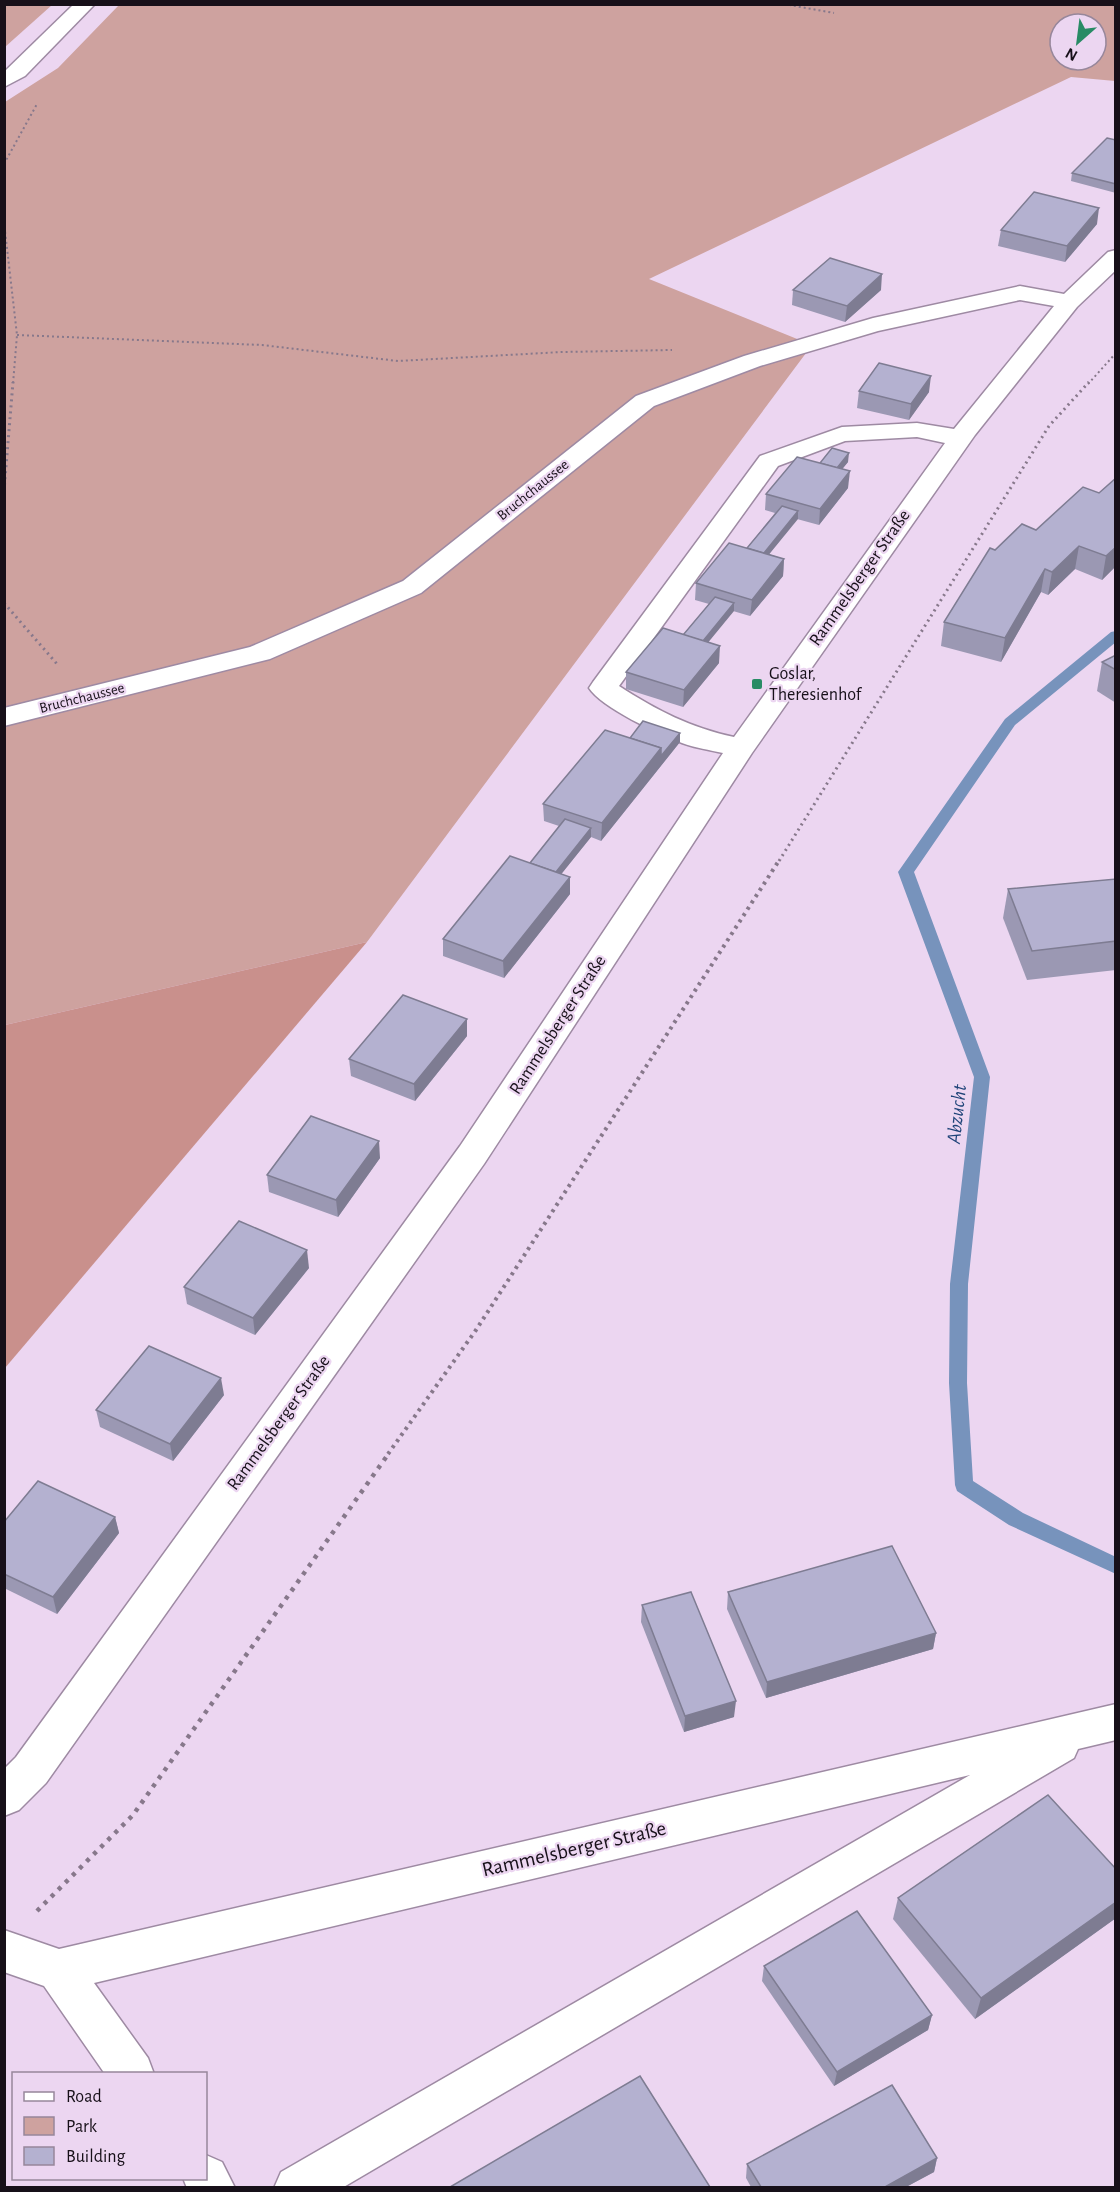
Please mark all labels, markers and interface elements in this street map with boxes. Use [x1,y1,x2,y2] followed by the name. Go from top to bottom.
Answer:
[1048,12,1108,72] north arrow
[1063,45,1080,64] text: N
[494,457,572,523] street label: Bruchchaussee
[806,507,914,649] street label: Rammelsberger Straße
[769,665,863,704] place label: Goslar, Theresienhof
[750,677,764,691] marker: Goslar, Theresienhof
[38,680,126,716] street label: Bruchchaussee
[506,952,610,1098] street label: Rammelsberger Straße
[944,1083,970,1146] water label: Abzucht
[224,1352,334,1494] street label: Rammelsberger Straße
[480,1818,668,1880] street label: Rammelsberger Straße
[12,2072,207,2180] legend
[66,2088,102,2106] text: Road
[66,2118,98,2136] text: Park
[66,2148,126,2166] text: Building

